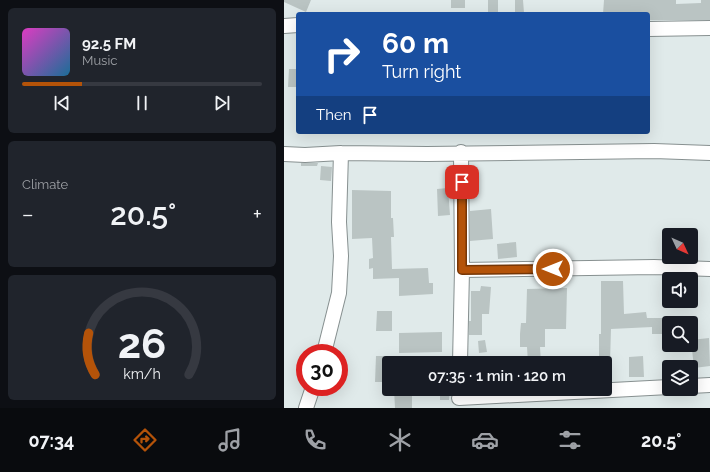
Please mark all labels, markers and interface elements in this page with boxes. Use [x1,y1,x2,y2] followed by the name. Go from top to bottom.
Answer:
[382,27,449,60] text: 60 m
[316,28,368,80] icon: right
[82,35,136,53] text: 92.5 FM
[82,53,117,68] text: Music
[382,61,461,82] text: Turn right
[51,92,73,114] icon: previous
[131,92,153,114] icon: pause
[211,92,233,114] icon: next
[359,104,381,126] icon: arrive
[316,106,351,124] text: Then
[445,165,479,199] pin
[451,171,473,193] icon: arrive
[22,177,68,192] text: Climate
[110,197,176,232] text: 20.5°
[22,201,34,227] text: −
[253,201,262,227] text: +
[662,228,698,264] north arrow
[662,228,698,396] map controls
[532,248,574,290] position arrow
[662,272,698,308] button: sound
[662,316,698,352] button: search
[118,319,166,368] text: 26
[296,344,348,396] speed limit sign: 30
[662,360,698,396] button: layers
[123,366,161,382] text: km/h
[428,367,566,385] text: 07:35 · 1 min · 120 m
[131,426,159,454] icon: directions
[216,426,244,454] icon: music
[301,426,329,454] icon: phone
[386,426,414,454] icon: climate
[471,426,499,454] icon: car
[556,426,584,454] icon: filters
[28,430,74,451] text: 07:34
[641,430,681,451] text: 20.5°

